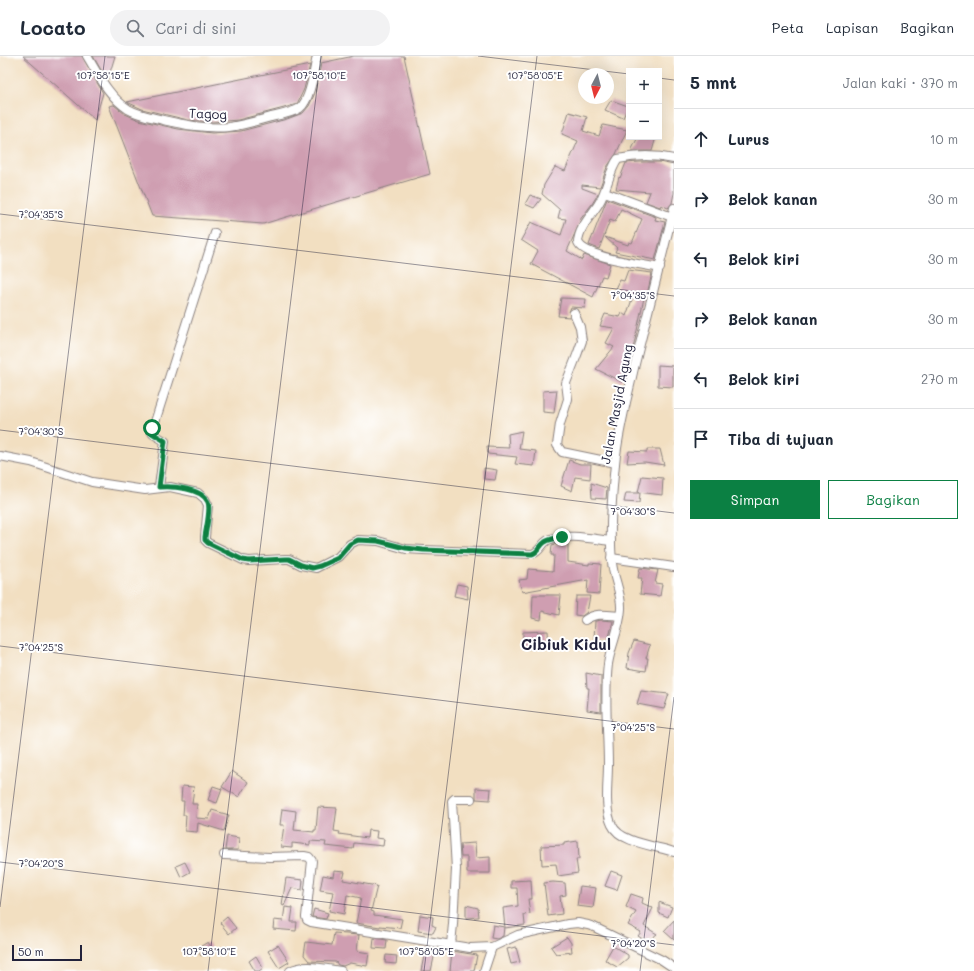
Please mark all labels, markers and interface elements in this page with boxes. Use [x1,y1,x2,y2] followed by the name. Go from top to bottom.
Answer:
[110,10,390,46] search box
[20,15,86,40] text: Locato
[124,17,146,39] icon: search
[156,18,236,38] text: Cari di sini
[772,18,804,37] text: Peta
[826,18,878,37] text: Lapisan
[900,18,954,37] text: Bagikan
[76,68,130,82] text: 107°58'15"E
[292,68,346,82] text: 107°58'10"E
[507,68,563,82] text: 107°58'05"E
[578,68,614,104] north arrow
[626,68,662,140] map controls
[626,68,662,104] button: +
[690,71,737,93] text: 5 mnt
[843,74,958,91] text: Jalan kaki · 370 m
[189,104,227,122] street label: Tagog
[626,104,662,140] button: −
[690,128,712,150] icon: ahead
[728,129,769,149] text: Lurus
[930,130,958,147] text: 10 m
[690,188,712,210] icon: right
[728,189,817,209] text: Belok kanan
[928,190,958,207] text: 30 m
[19,207,64,221] text: 7°04'35"S
[690,248,712,270] icon: left
[728,249,800,269] text: Belok kiri
[928,250,958,267] text: 30 m
[611,288,656,302] text: 7°04'35"S
[690,308,712,330] icon: right
[728,309,817,329] text: Belok kanan
[928,310,958,327] text: 30 m
[596,343,636,465] street label: Jalan Masjid Agung
[690,368,712,390] icon: left
[728,369,800,389] text: Belok kiri
[921,370,958,387] text: 270 m
[143,419,161,437] route start
[19,424,64,438] text: 7°04'30"S
[690,428,712,450] icon: arrive
[728,429,833,449] text: Tiba di tujuan
[690,480,820,519] button: Simpan
[828,480,958,519] button: Bagikan
[611,504,656,518] text: 7°04'30"S
[553,528,571,546] route end
[521,634,611,654] district label: Cibiuk Kidul
[19,640,63,654] text: 7°04'25"S
[611,720,655,734] text: 7°04'25"S
[19,856,64,870] text: 7°04'20"S
[611,936,656,950] text: 7°04'20"S
[12,943,82,962] scale bar
[18,944,44,959] text: 50 m
[182,944,236,958] text: 107°58'10"E
[398,944,454,958] text: 107°58'05"E

